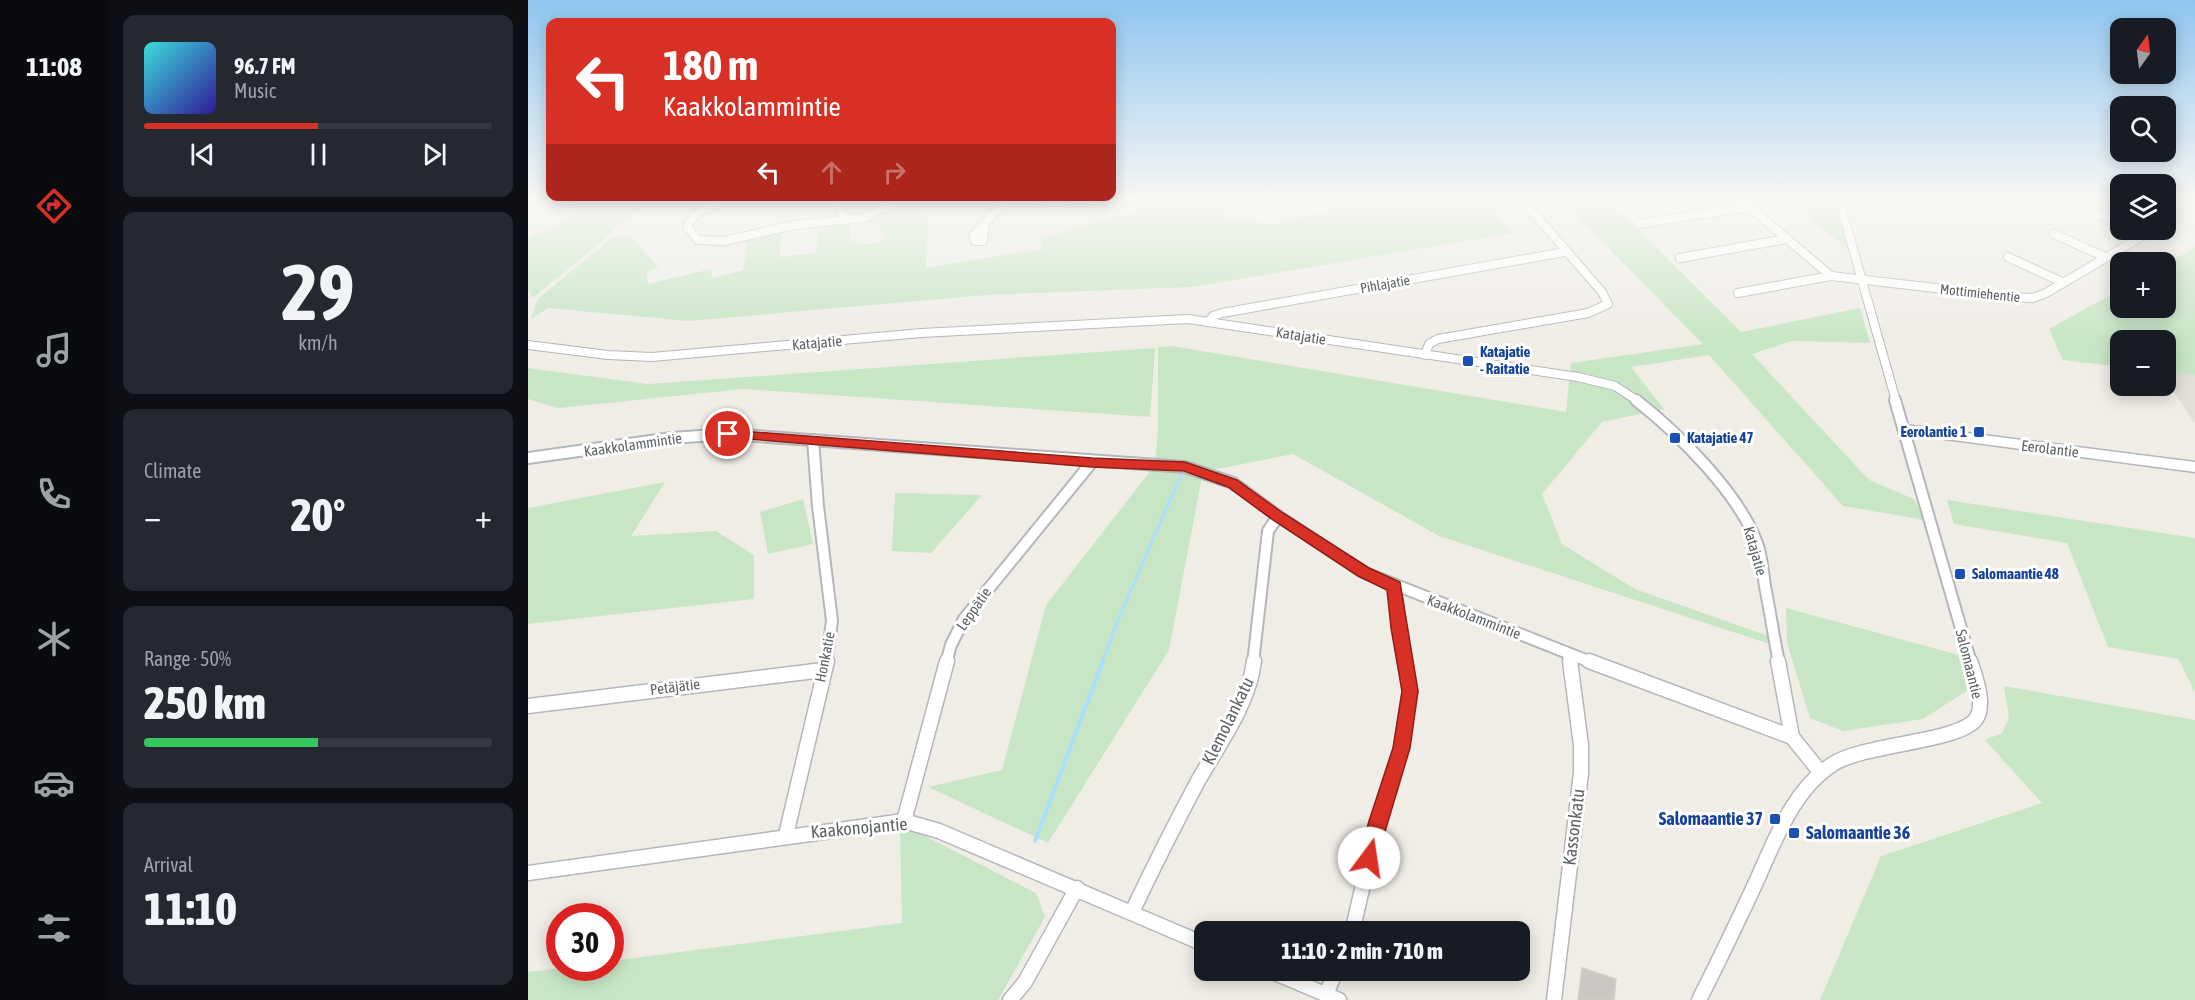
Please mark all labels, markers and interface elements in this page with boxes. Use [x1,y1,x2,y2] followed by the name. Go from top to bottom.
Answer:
[2110,18,2176,84] north arrow
[2110,18,2176,396] map controls
[663,41,758,89] text: 180 m
[564,42,642,120] icon: left
[26,51,82,82] text: 11:08
[234,53,296,79] text: 96.7 FM
[234,79,276,102] text: Music
[663,91,841,122] text: Kaakkolammintie
[2110,96,2176,162] button: search
[186,138,219,171] icon: previous
[302,138,335,171] icon: pause
[418,138,451,171] icon: next
[752,156,785,189] icon: left
[815,156,848,189] icon: ahead
[878,156,911,189] icon: right
[2110,174,2176,240] button: layers
[33,185,75,227] icon: directions
[281,247,355,337] text: 29
[2110,252,2176,318] button: +
[1359,272,1411,296] street label: Pihlajatie
[1939,281,2021,305] street label: Mottimiehentie
[1275,323,1327,348] street label: Katajatie
[33,329,75,371] icon: music
[2110,330,2176,396] button: −
[298,331,338,354] text: km/h
[791,332,843,353] street label: Katajatie
[1480,343,1531,377] place label: Katajatie - Raitatie
[1461,354,1475,368] marker: Katajatie - Raitatie
[702,408,753,459] pin
[711,417,744,450] icon: arrive
[1900,423,1967,440] place label: Eerolantie 1
[1972,425,1986,439] marker: Eerolantie 1
[583,429,683,460] street label: Kaakkolammintie
[1687,429,1753,446] place label: Katajatie 47
[1668,431,1682,445] marker: Katajatie 47
[2020,437,2080,460] street label: Eerolantie
[144,459,201,482] text: Climate
[33,473,75,515] icon: phone
[291,489,345,541] text: 20°
[144,497,161,535] text: −
[475,497,492,535] text: +
[1740,524,1771,578] street label: Katajatie
[1972,565,2059,582] place label: Salomaantie 48
[1953,567,1967,581] marker: Salomaantie 48
[953,584,995,633] street label: Leppätie
[1425,591,1524,642] street label: Kaakkolammintie
[33,618,75,660] icon: climate
[1953,627,1986,700] street label: Salomaantie
[811,630,838,684] street label: Honkatie
[144,647,231,670] text: Range · 50%
[1197,673,1258,768] street label: Klemolankatu
[649,675,701,698] street label: Petäjätie
[144,677,266,729] text: 250 km
[33,762,75,804] icon: car
[1558,787,1589,866] street label: Kassonkatu
[1659,808,1763,829] place label: Salomaantie 37
[1768,812,1782,826] marker: Salomaantie 37
[810,813,908,842] street label: Kaakonojantie
[1806,822,1910,843] place label: Salomaantie 36
[1337,826,1401,890] position arrow
[1787,826,1801,840] marker: Salomaantie 36
[144,853,193,876] text: Arrival
[144,883,237,935] text: 11:10
[546,903,624,981] speed limit sign: 30
[33,907,75,949] icon: filters
[1281,938,1443,964] text: 11:10 · 2 min · 710 m

